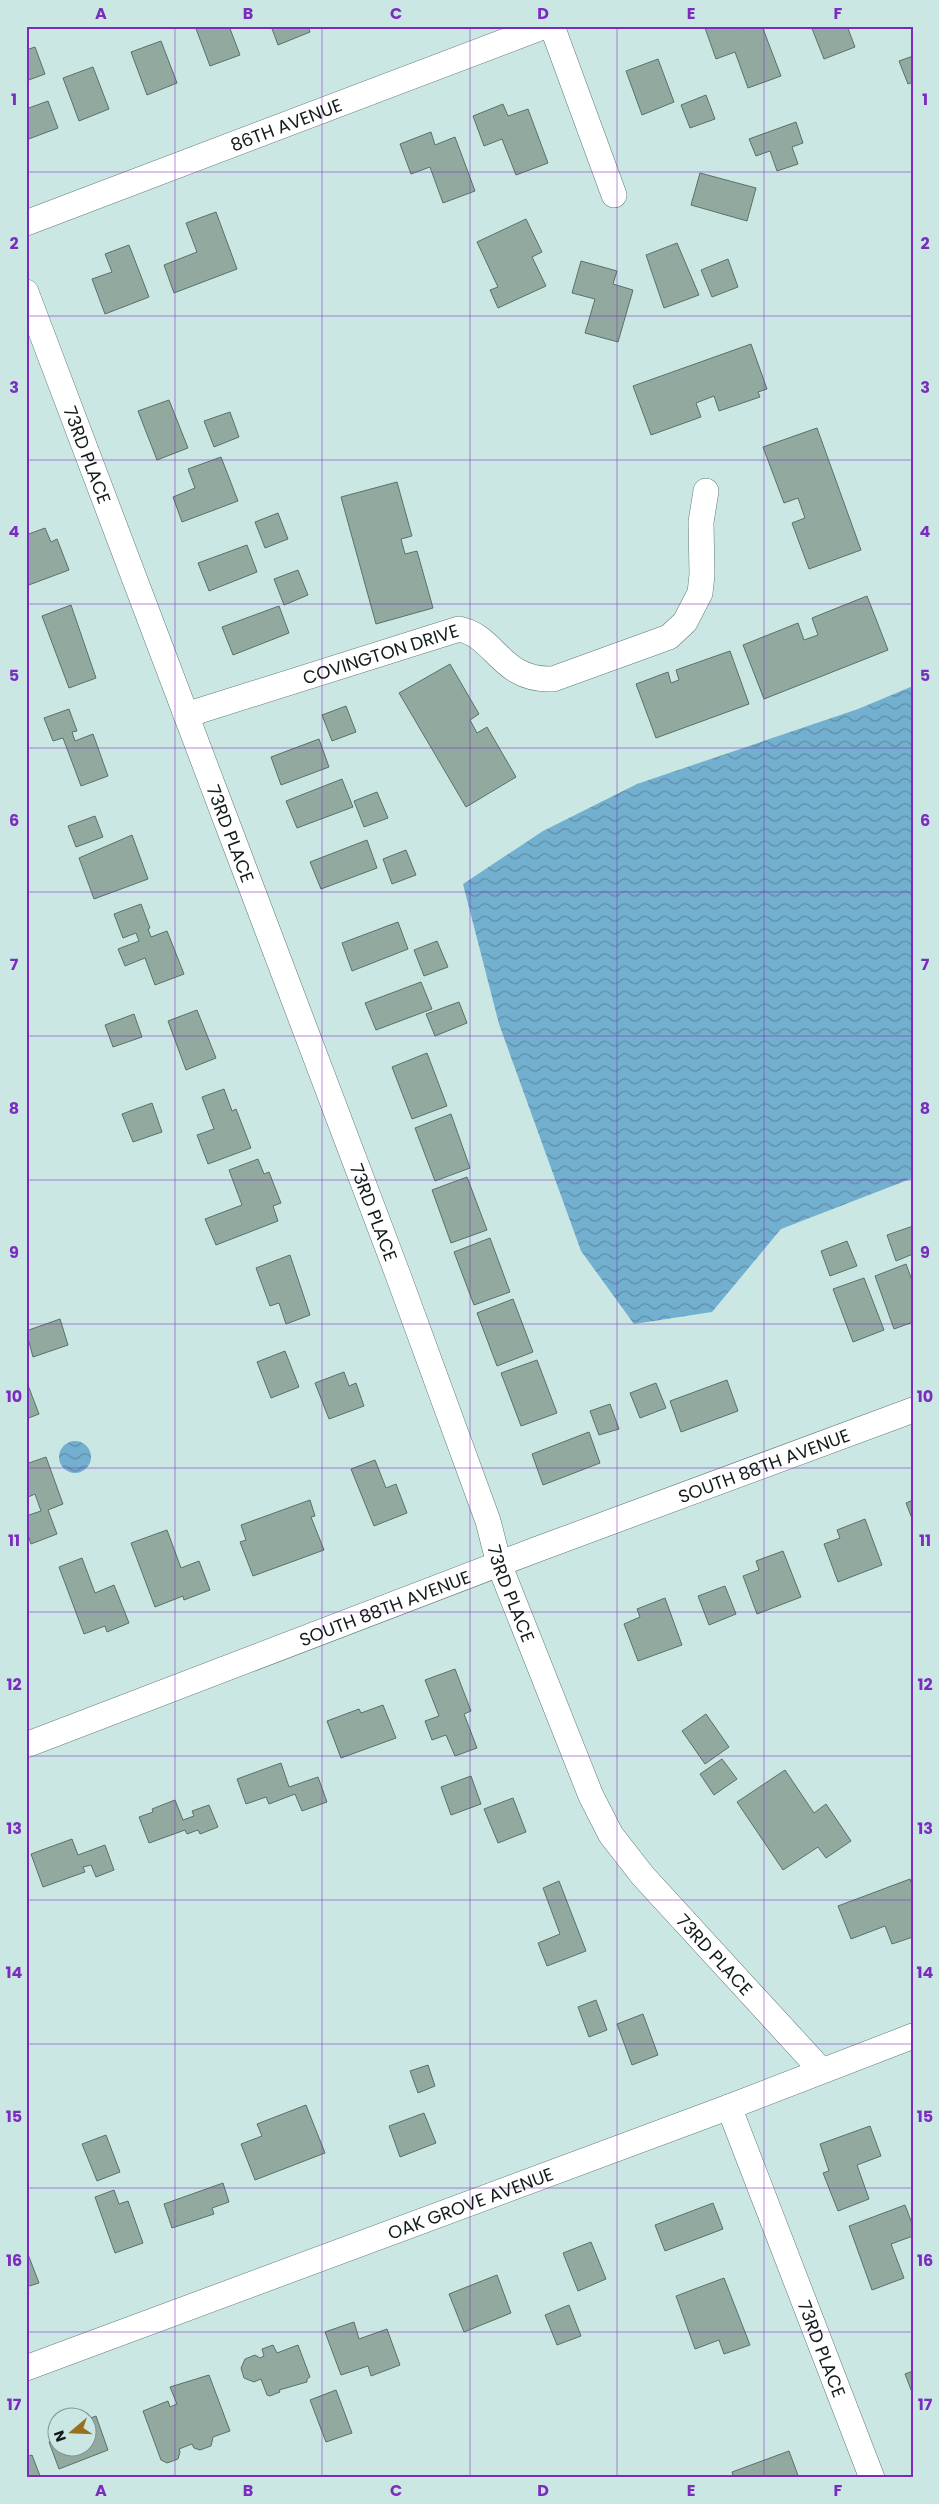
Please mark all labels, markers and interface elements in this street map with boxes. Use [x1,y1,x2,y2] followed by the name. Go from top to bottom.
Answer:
[95,2,107,25] text: A
[243,2,253,25] text: B
[390,2,402,25] text: C
[537,2,549,25] text: D
[687,2,695,25] text: E
[834,2,843,25] text: F
[11,88,17,111] text: 1
[922,88,928,111] text: 1
[227,92,345,157] street label: 86TH AVENUE
[9,232,19,255] text: 2
[920,232,930,255] text: 2
[9,376,19,399] text: 3
[920,376,930,399] text: 3
[58,402,117,507] street label: 73RD PLACE
[9,520,20,543] text: 4
[920,520,931,543] text: 4
[299,617,462,690] street label: COVINGTON DRIVE
[9,664,19,687] text: 5
[920,664,930,687] text: 5
[201,781,261,886] street label: 73RD PLACE
[9,809,19,832] text: 6
[920,809,930,832] text: 6
[10,953,19,976] text: 7
[921,953,930,976] text: 7
[9,1097,19,1120] text: 8
[920,1097,930,1120] text: 8
[344,1160,404,1265] street label: 73RD PLACE
[9,1241,19,1264] text: 9
[920,1241,930,1264] text: 9
[6,1385,22,1408] text: 10
[917,1385,933,1408] text: 10
[674,1422,853,1509] street label: SOUTH 88TH AVENUE
[8,1529,20,1552] text: 11
[919,1529,931,1552] text: 11
[482,1542,541,1646] street label: 73RD PLACE
[296,1564,474,1652] street label: SOUTH 88TH AVENUE
[6,1673,22,1696] text: 12
[917,1673,933,1696] text: 12
[6,1817,22,1840] text: 13
[917,1817,933,1840] text: 13
[671,1908,759,2000] street label: 73RD PLACE
[6,1961,23,1984] text: 14
[917,1961,934,1984] text: 14
[6,2105,22,2128] text: 15
[917,2105,933,2128] text: 15
[384,2161,557,2245] street label: OAK GROVE AVENUE
[6,2249,22,2272] text: 16
[917,2249,933,2272] text: 16
[792,2296,852,2401] street label: 73RD PLACE
[7,2393,22,2416] text: 17
[918,2393,933,2416] text: 17
[48,2406,98,2456] north arrow
[49,2428,71,2444] text: N
[95,2479,107,2502] text: A
[243,2479,253,2502] text: B
[390,2479,402,2502] text: C
[537,2479,549,2502] text: D
[687,2479,695,2502] text: E
[834,2479,843,2502] text: F

